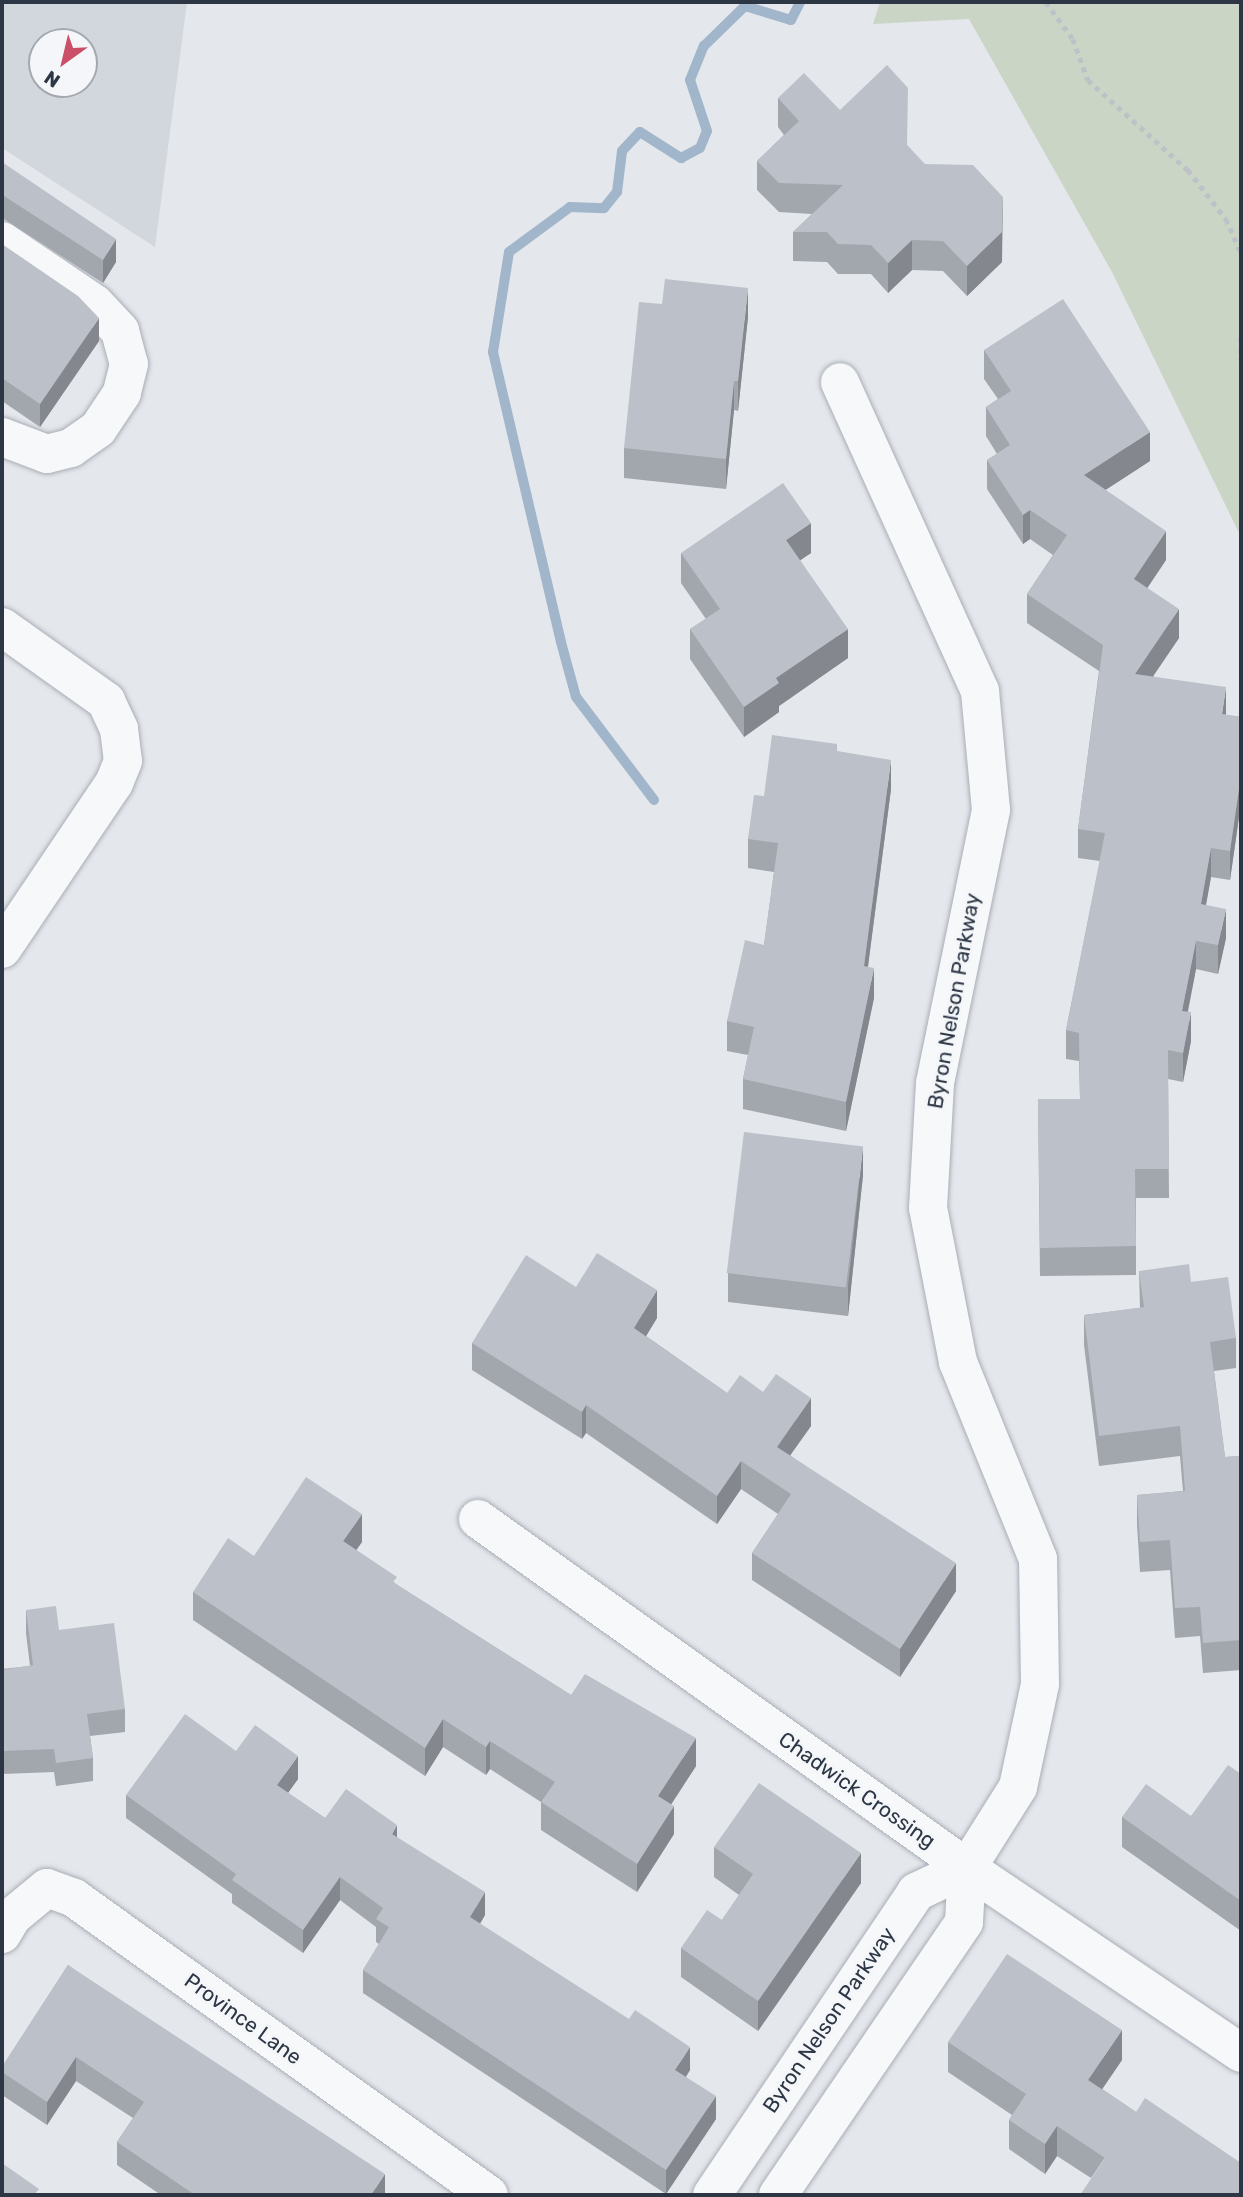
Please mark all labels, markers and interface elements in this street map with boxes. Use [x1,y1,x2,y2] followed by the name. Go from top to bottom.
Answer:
[28,28,98,98] north arrow
[40,66,64,93] text: N
[923,891,985,1111] street label: Byron Nelson Parkway
[774,1726,940,1854] street label: Chadwick Crossing
[757,1922,901,2118] street label: Byron Nelson Parkway
[179,1968,307,2070] street label: Province Lane

